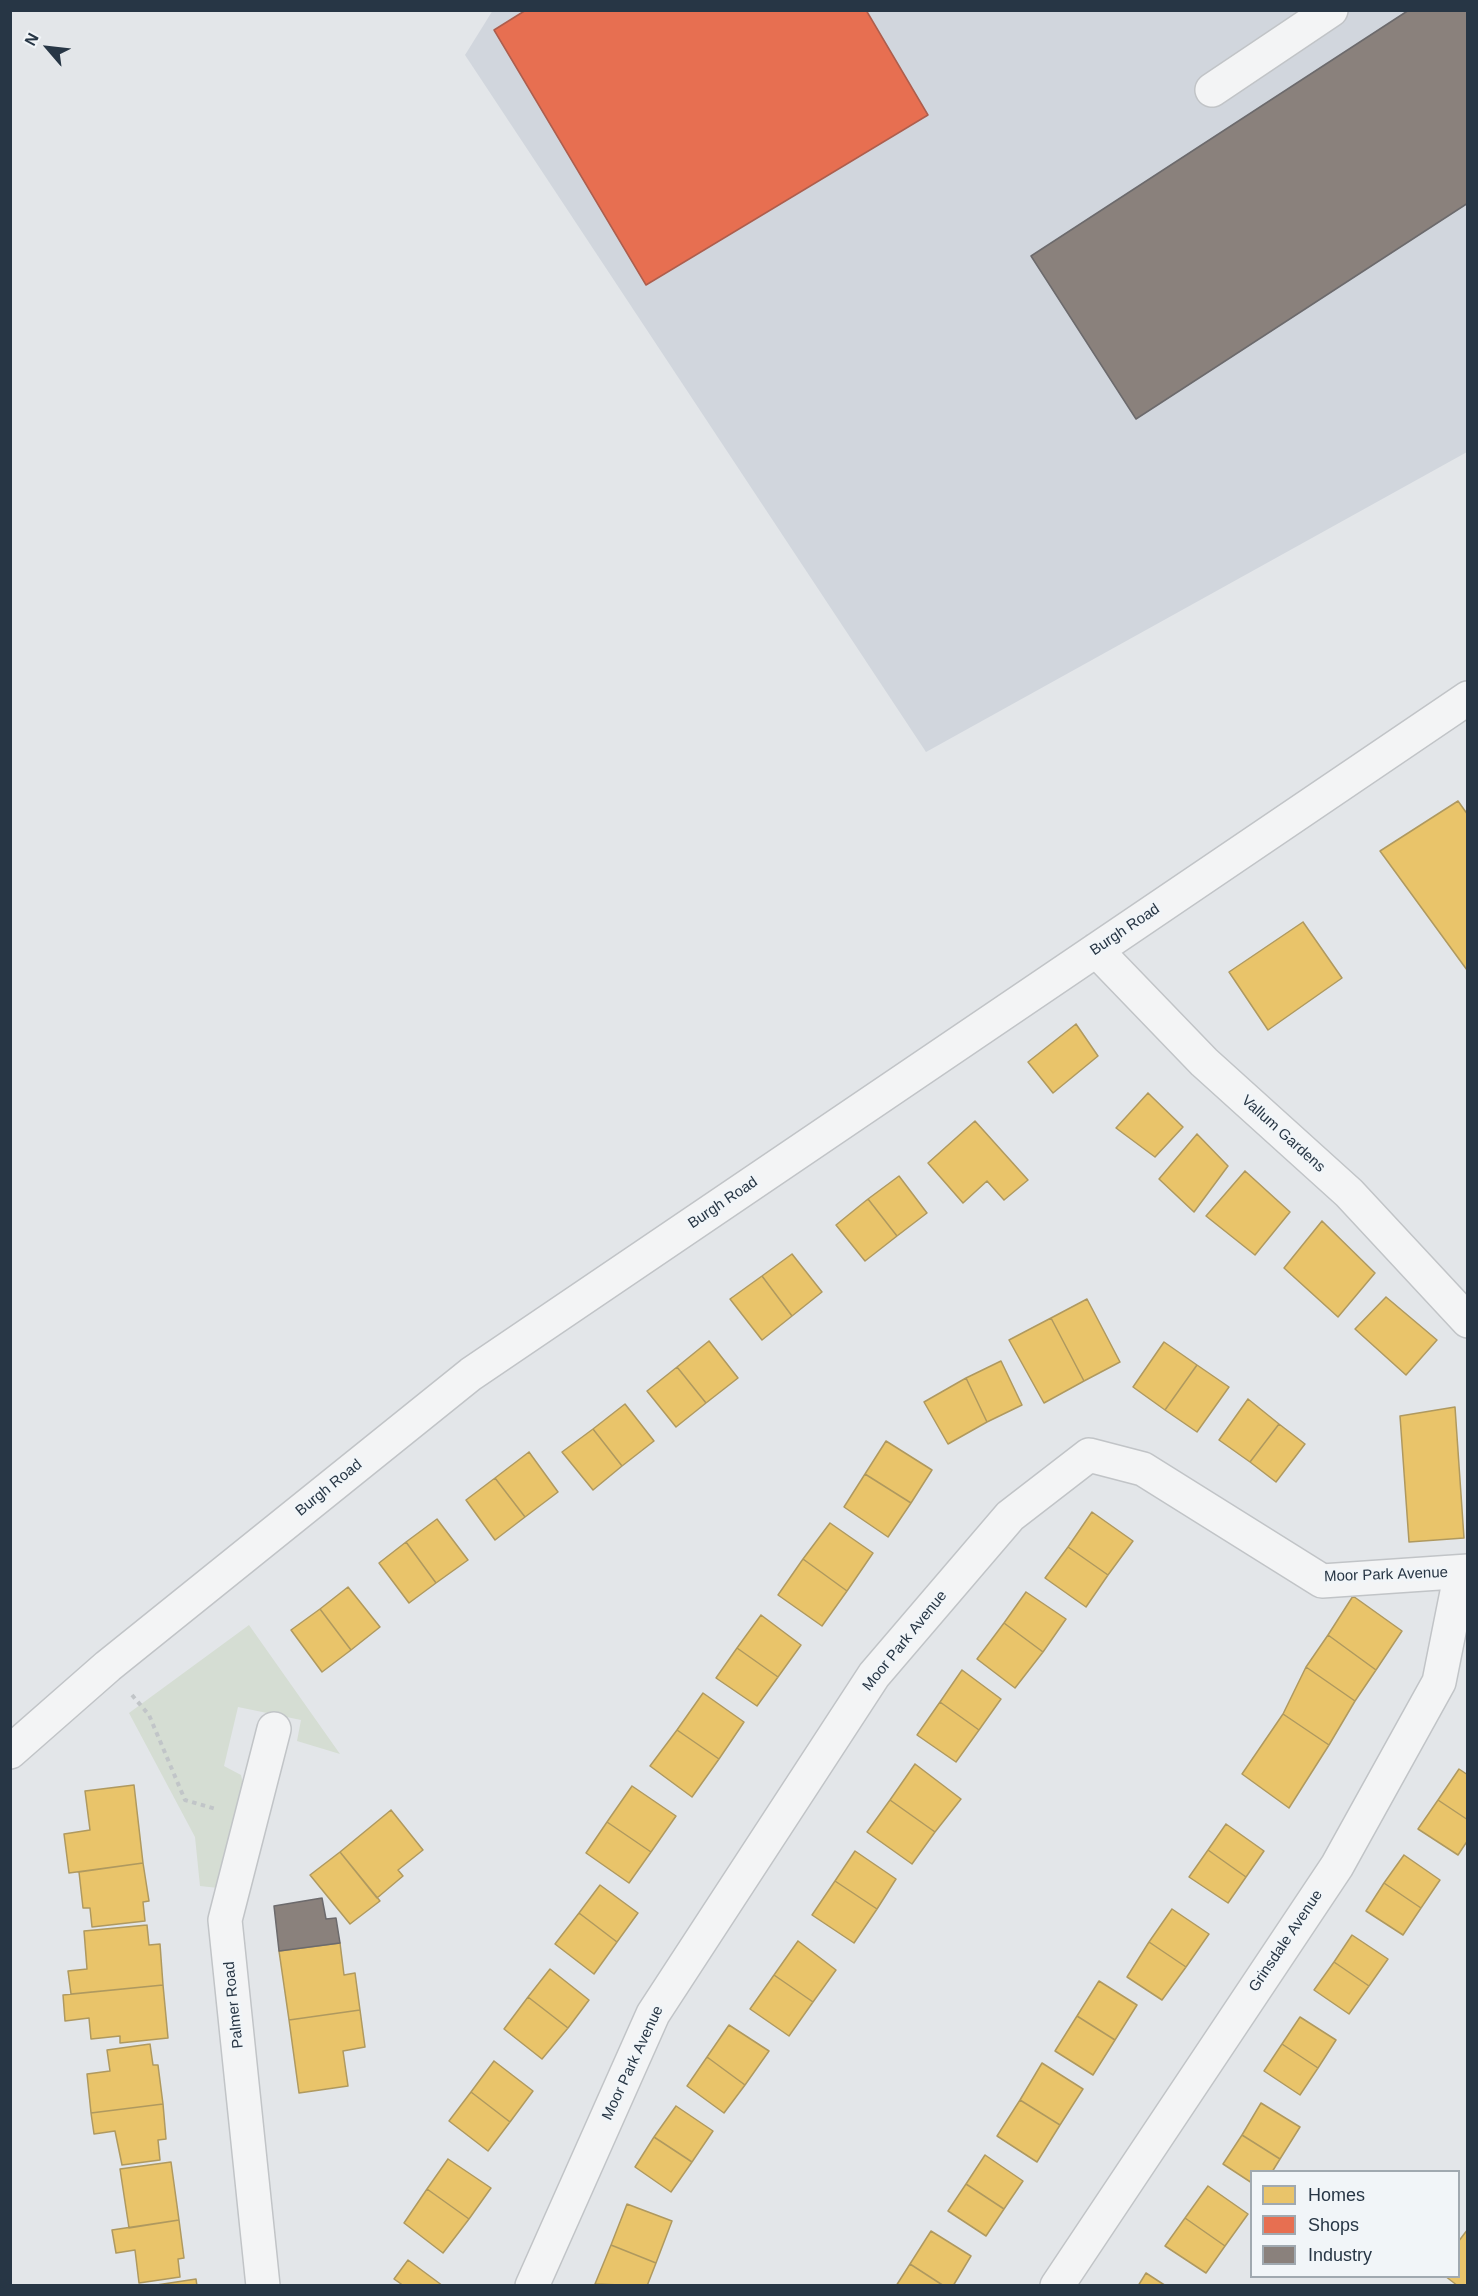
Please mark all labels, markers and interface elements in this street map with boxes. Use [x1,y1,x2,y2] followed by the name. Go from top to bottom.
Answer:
[18,18,78,78] north arrow
[21,30,42,48] text: N
[1087,900,1163,960] street label: Burgh Road
[1237,1092,1329,1176] street label: Vallum Gardens
[685,1173,761,1233] street label: Burgh Road
[292,1456,366,1520] street label: Burgh Road
[1324,1564,1448,1586] street label: Moor Park Avenue
[859,1587,951,1695] street label: Moor Park Avenue
[1245,1887,1327,1995] street label: Grinsdale Avenue
[220,1961,248,2049] street label: Palmer Road
[599,2003,667,2123] street label: Moor Park Avenue
[1250,2170,1460,2278] legend
[1308,2185,1365,2205] text: Homes
[1308,2215,1359,2235] text: Shops
[1308,2245,1372,2265] text: Industry

